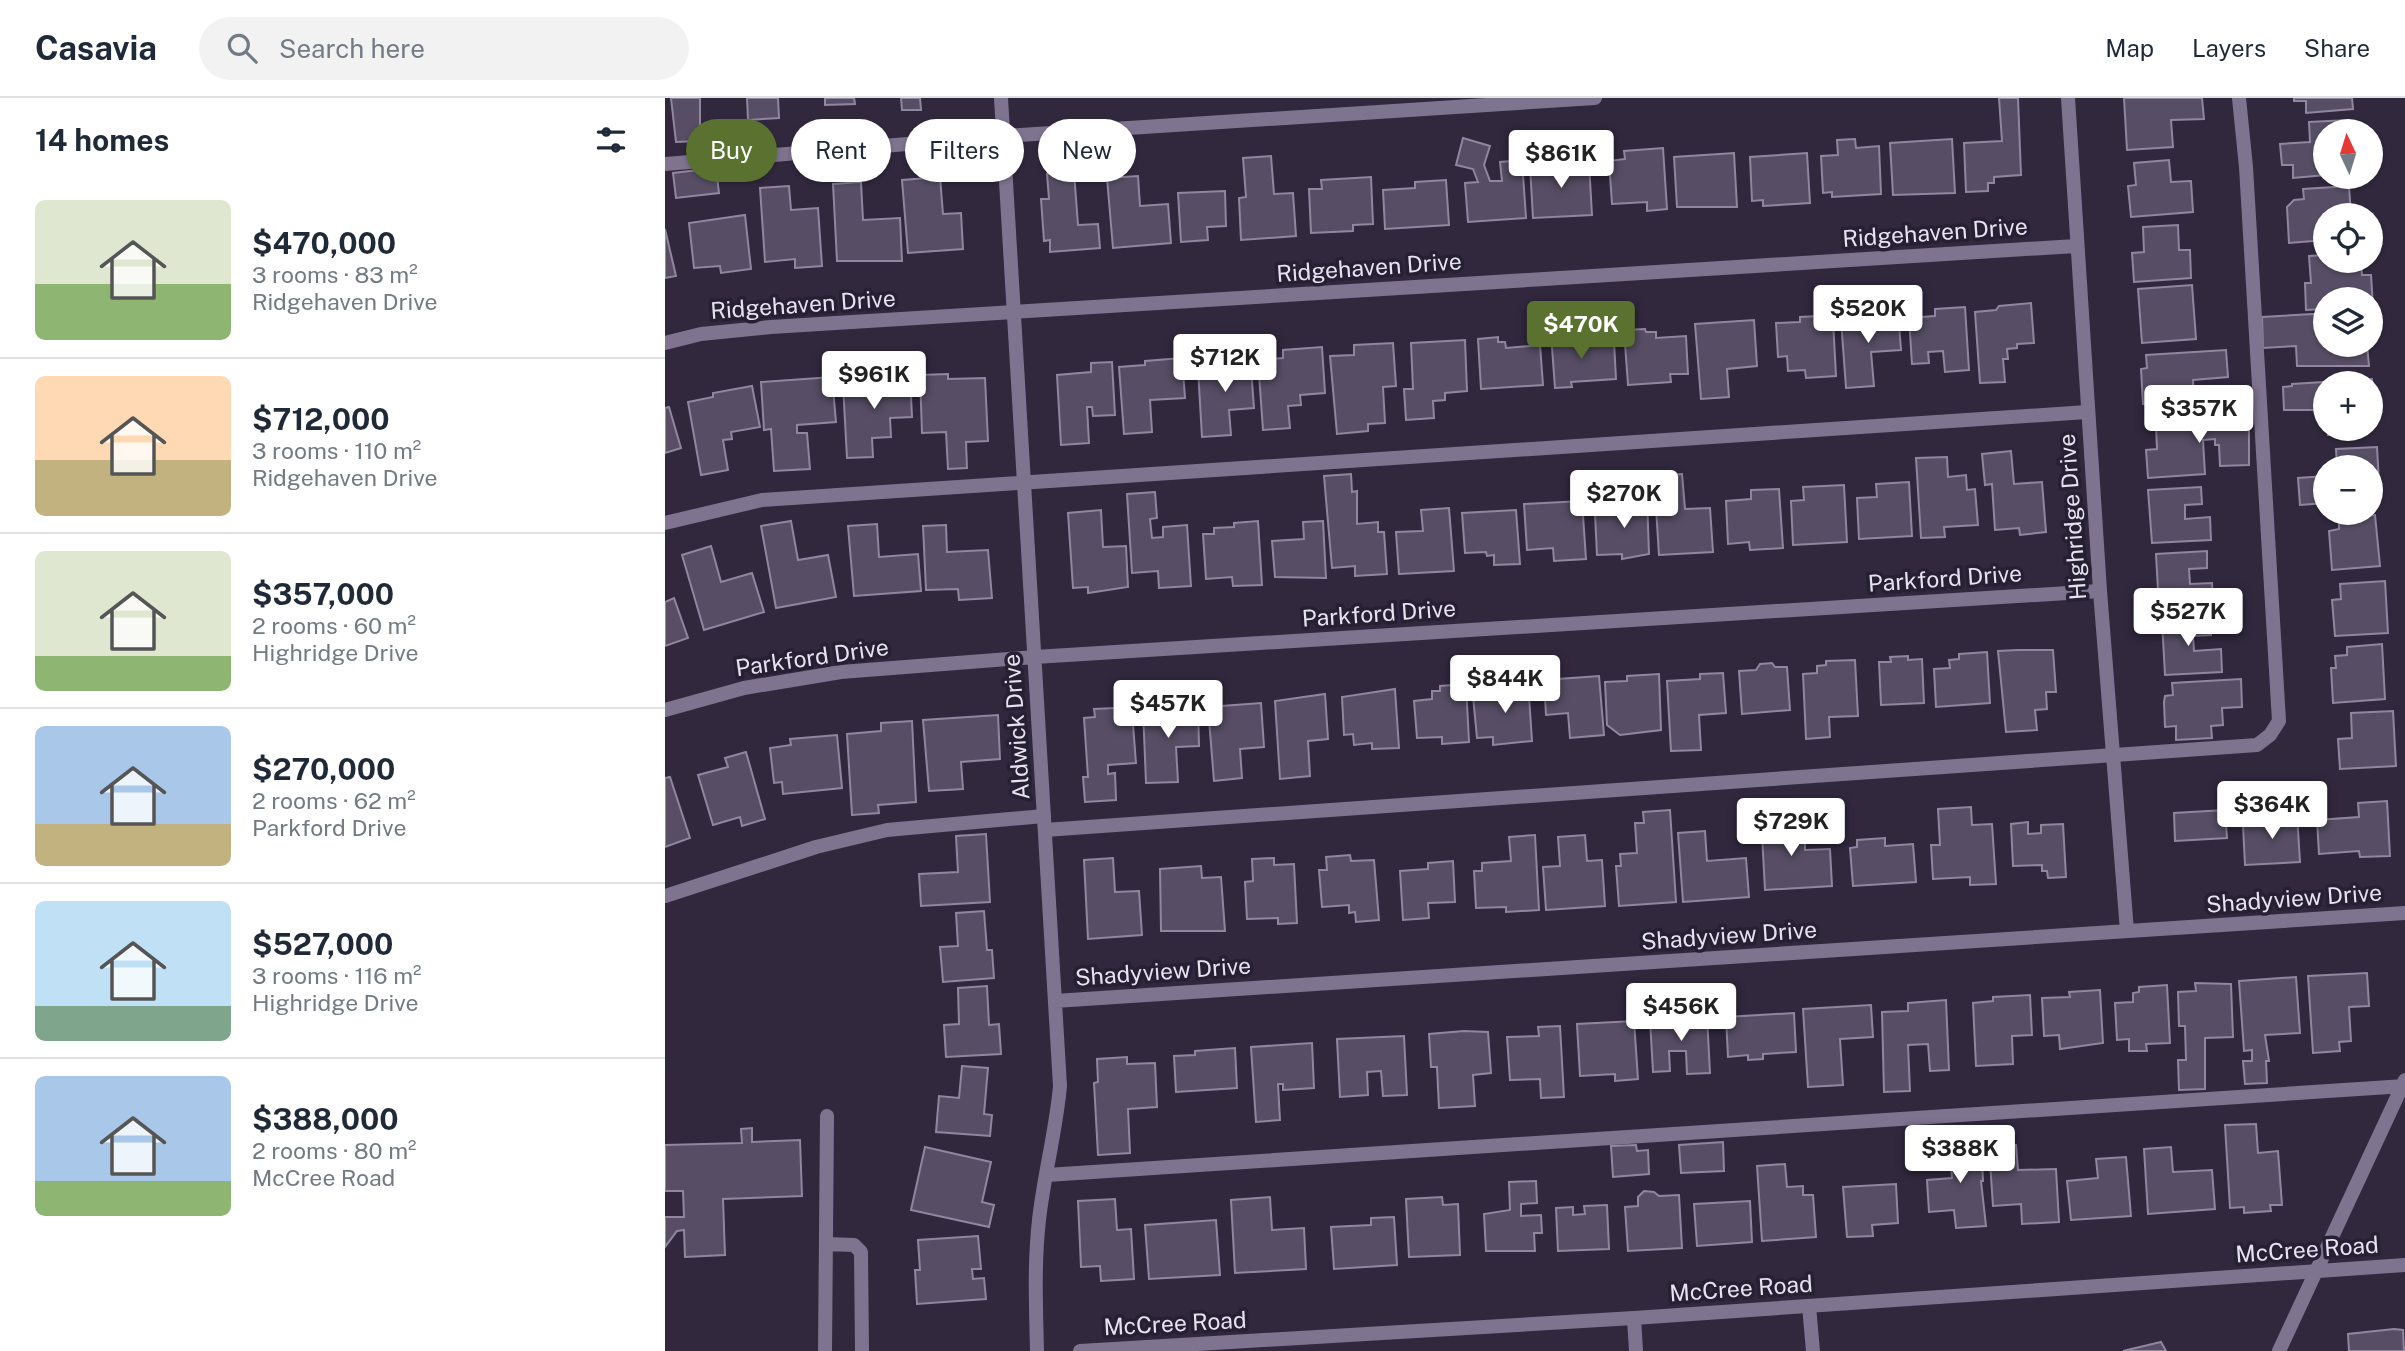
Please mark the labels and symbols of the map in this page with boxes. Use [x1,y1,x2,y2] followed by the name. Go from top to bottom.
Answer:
[2313,119,2383,189] north arrow
[1512,130,1610,190] pin: $861K
[1841,212,2029,252] street label: Ridgehaven Drive
[1275,247,1463,287] street label: Ridgehaven Drive
[709,284,897,324] street label: Ridgehaven Drive
[1819,286,1917,345] pin: $520K
[1532,302,1630,361] pin: $470K
[1176,334,1274,394] pin: $712K
[825,352,923,411] pin: $961K
[2150,386,2248,445] pin: $357K
[2053,433,2091,601] street label: Highridge Drive
[1575,470,1673,530] pin: $270K
[1867,559,2023,597] street label: Parkford Drive
[2139,588,2237,648] pin: $527K
[1301,594,1457,632] street label: Parkford Drive
[734,633,890,681] street label: Parkford Drive
[997,653,1035,801] street label: Aldwick Drive
[1456,656,1554,715] pin: $844K
[1119,680,1217,740] pin: $457K
[2223,782,2321,841] pin: $364K
[1742,798,1840,858] pin: $729K
[2205,878,2383,918] street label: Shadyview Drive
[1640,915,1818,955] street label: Shadyview Drive
[1074,951,1252,991] street label: Shadyview Drive
[1632,984,1730,1043] pin: $456K
[1911,1126,2009,1185] pin: $388K
[2235,1231,2379,1267] street label: McCree Road
[1669,1270,1813,1306] street label: McCree Road
[1103,1306,1247,1340] street label: McCree Road

